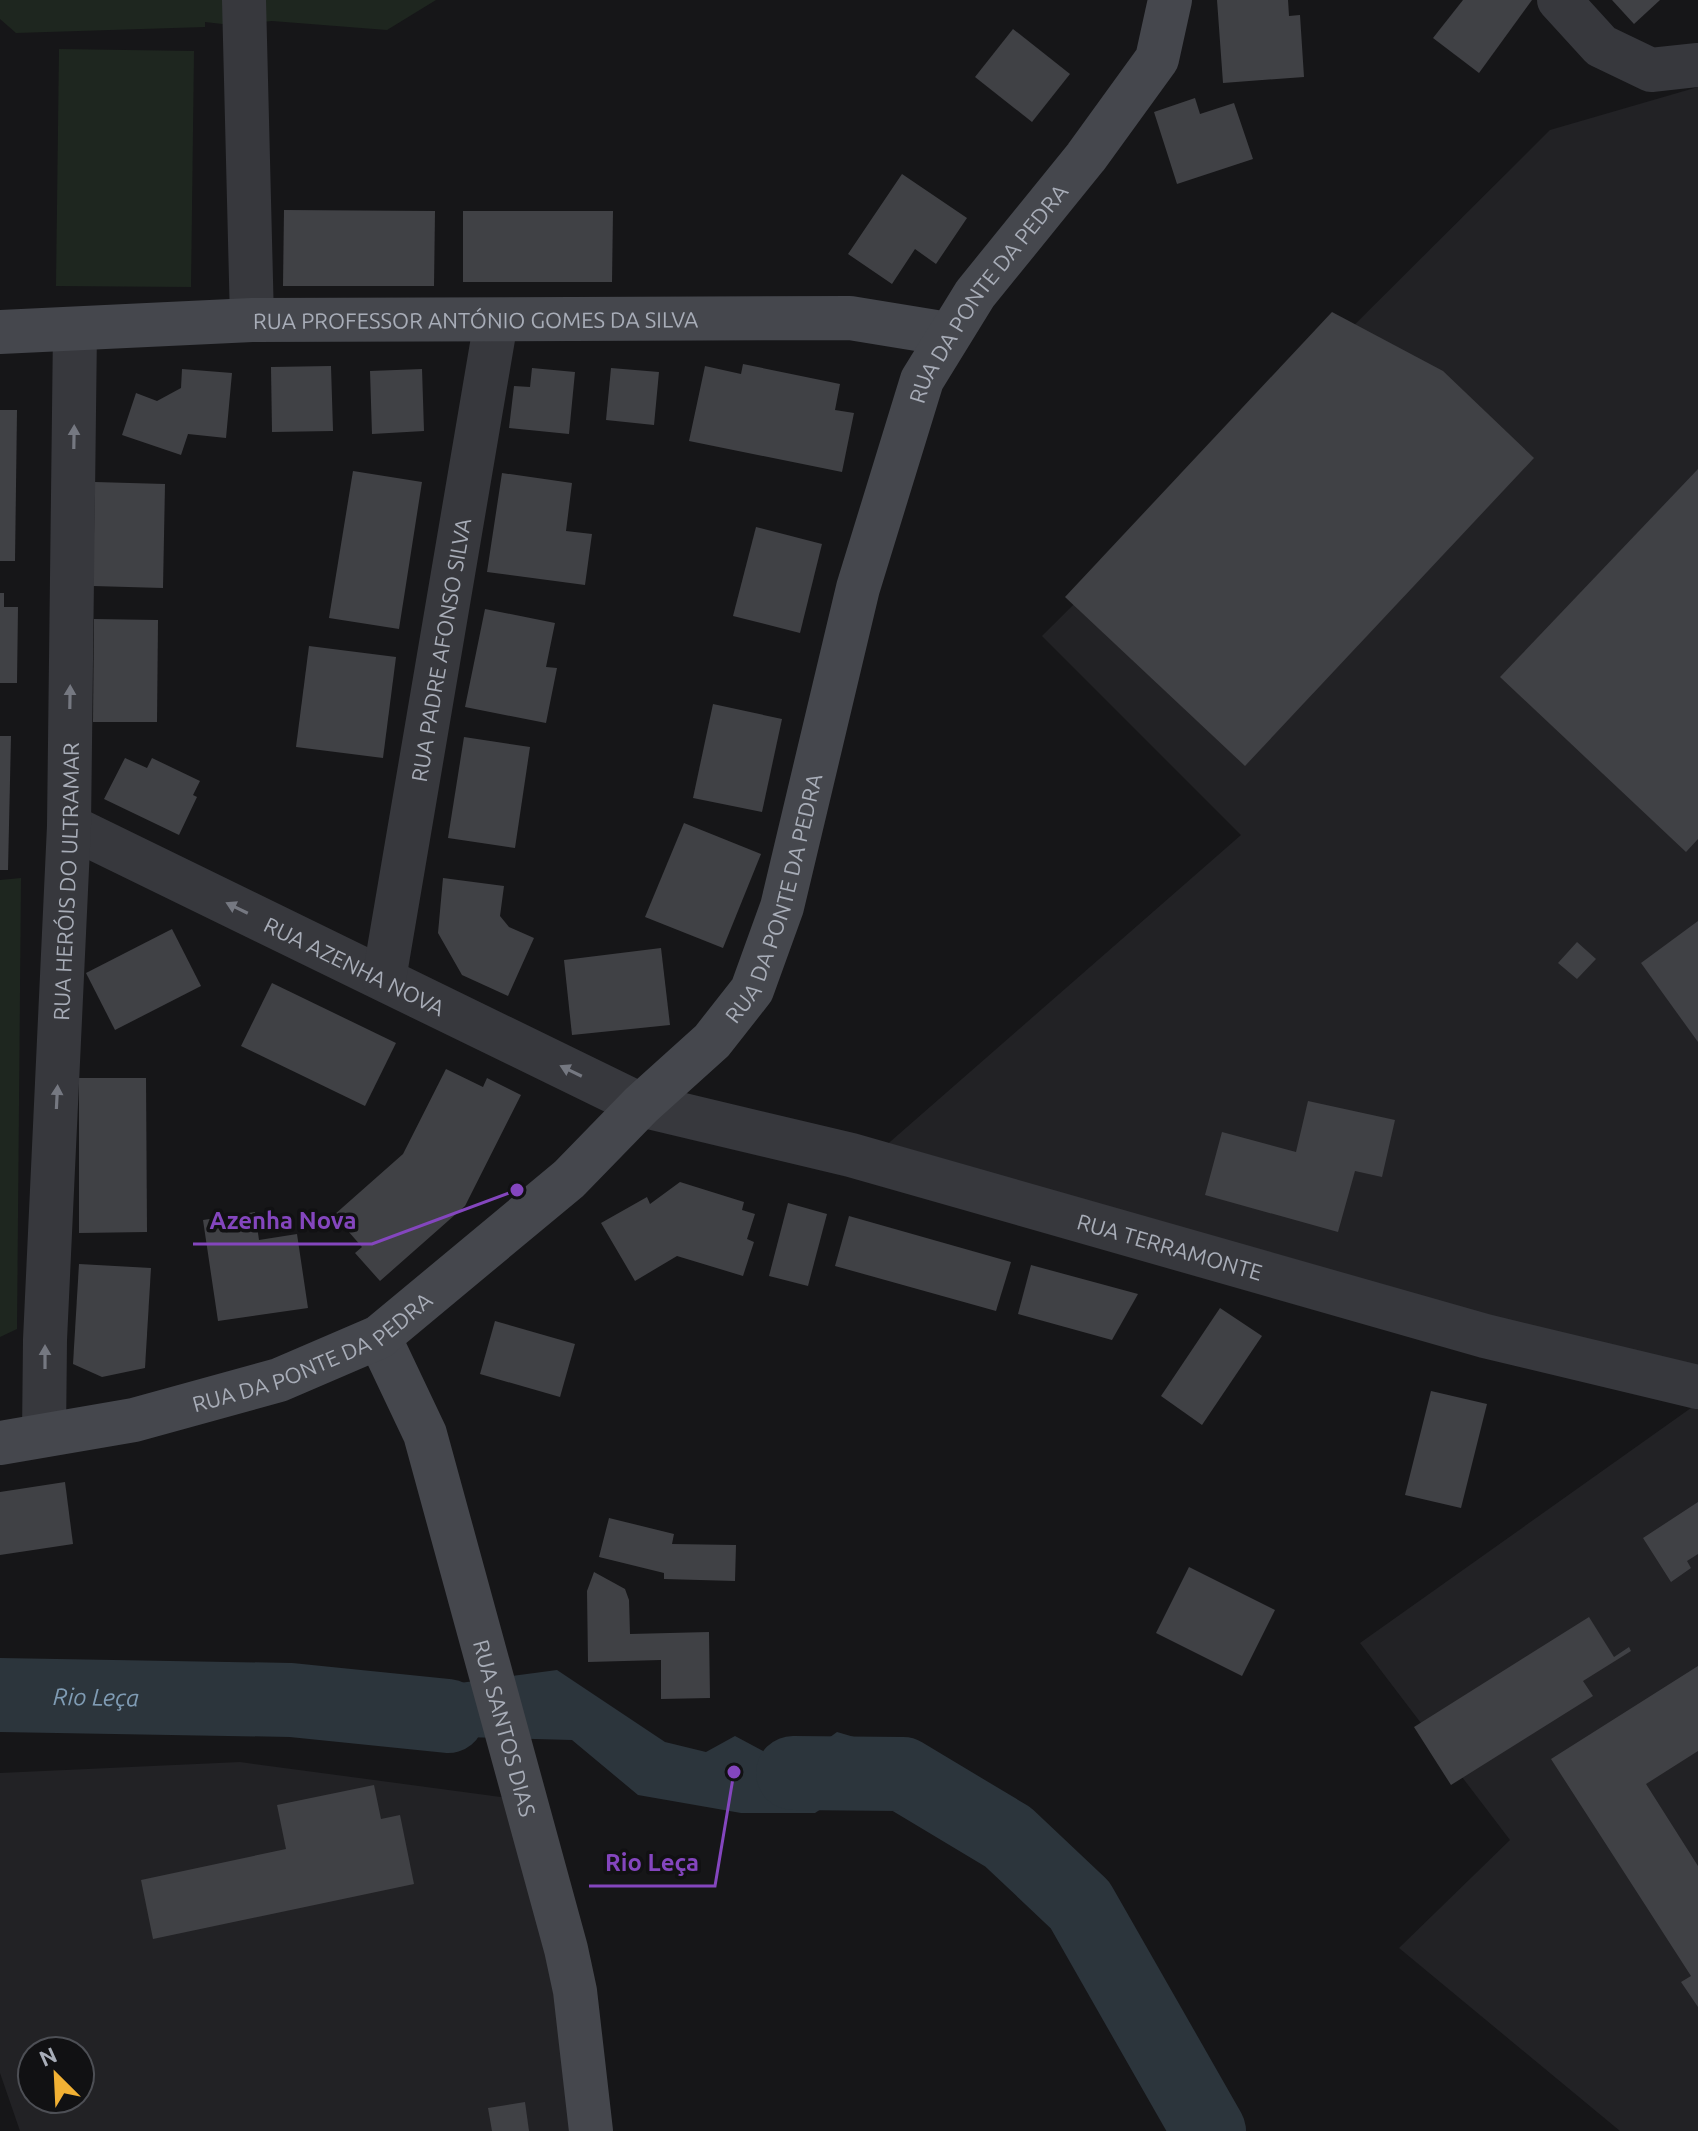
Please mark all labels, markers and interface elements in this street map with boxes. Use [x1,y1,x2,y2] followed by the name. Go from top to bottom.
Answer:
[903,178,1072,406] street label: RUA DA PONTE DA PEDRA
[253,306,699,332] street label: RUA PROFESSOR ANTÓNIO GOMES DA SILVA
[67,424,80,449] one-way arrow
[405,515,475,784] street label: RUA PADRE AFONSO SILVA
[64,684,77,709] one-way arrow
[47,742,83,1021] street label: RUA HERÓIS DO ULTRAMAR
[719,770,826,1027] street label: RUA DA PONTE DA PEDRA
[225,901,249,915] one-way arrow
[261,911,450,1020] street label: RUA AZENHA NOVA
[559,1064,583,1078] one-way arrow
[50,1084,63,1109] one-way arrow
[193,1196,372,1244] callout: Azenha Nova
[209,1207,357,1234] text: Azenha Nova
[1074,1208,1265,1284] street label: RUA TERRAMONTE
[189,1286,437,1416] street label: RUA DA PONTE DA PEDRA
[39,1344,51,1369] one-way arrow
[469,1637,542,1819] street label: RUA SANTOS DIAS
[53,1682,139,1711] water label: Rio Leça
[589,1838,715,1886] callout: Rio Leça
[605,1849,699,1876] text: Rio Leça
[16,2035,96,2115] north arrow
[35,2042,60,2071] text: N

